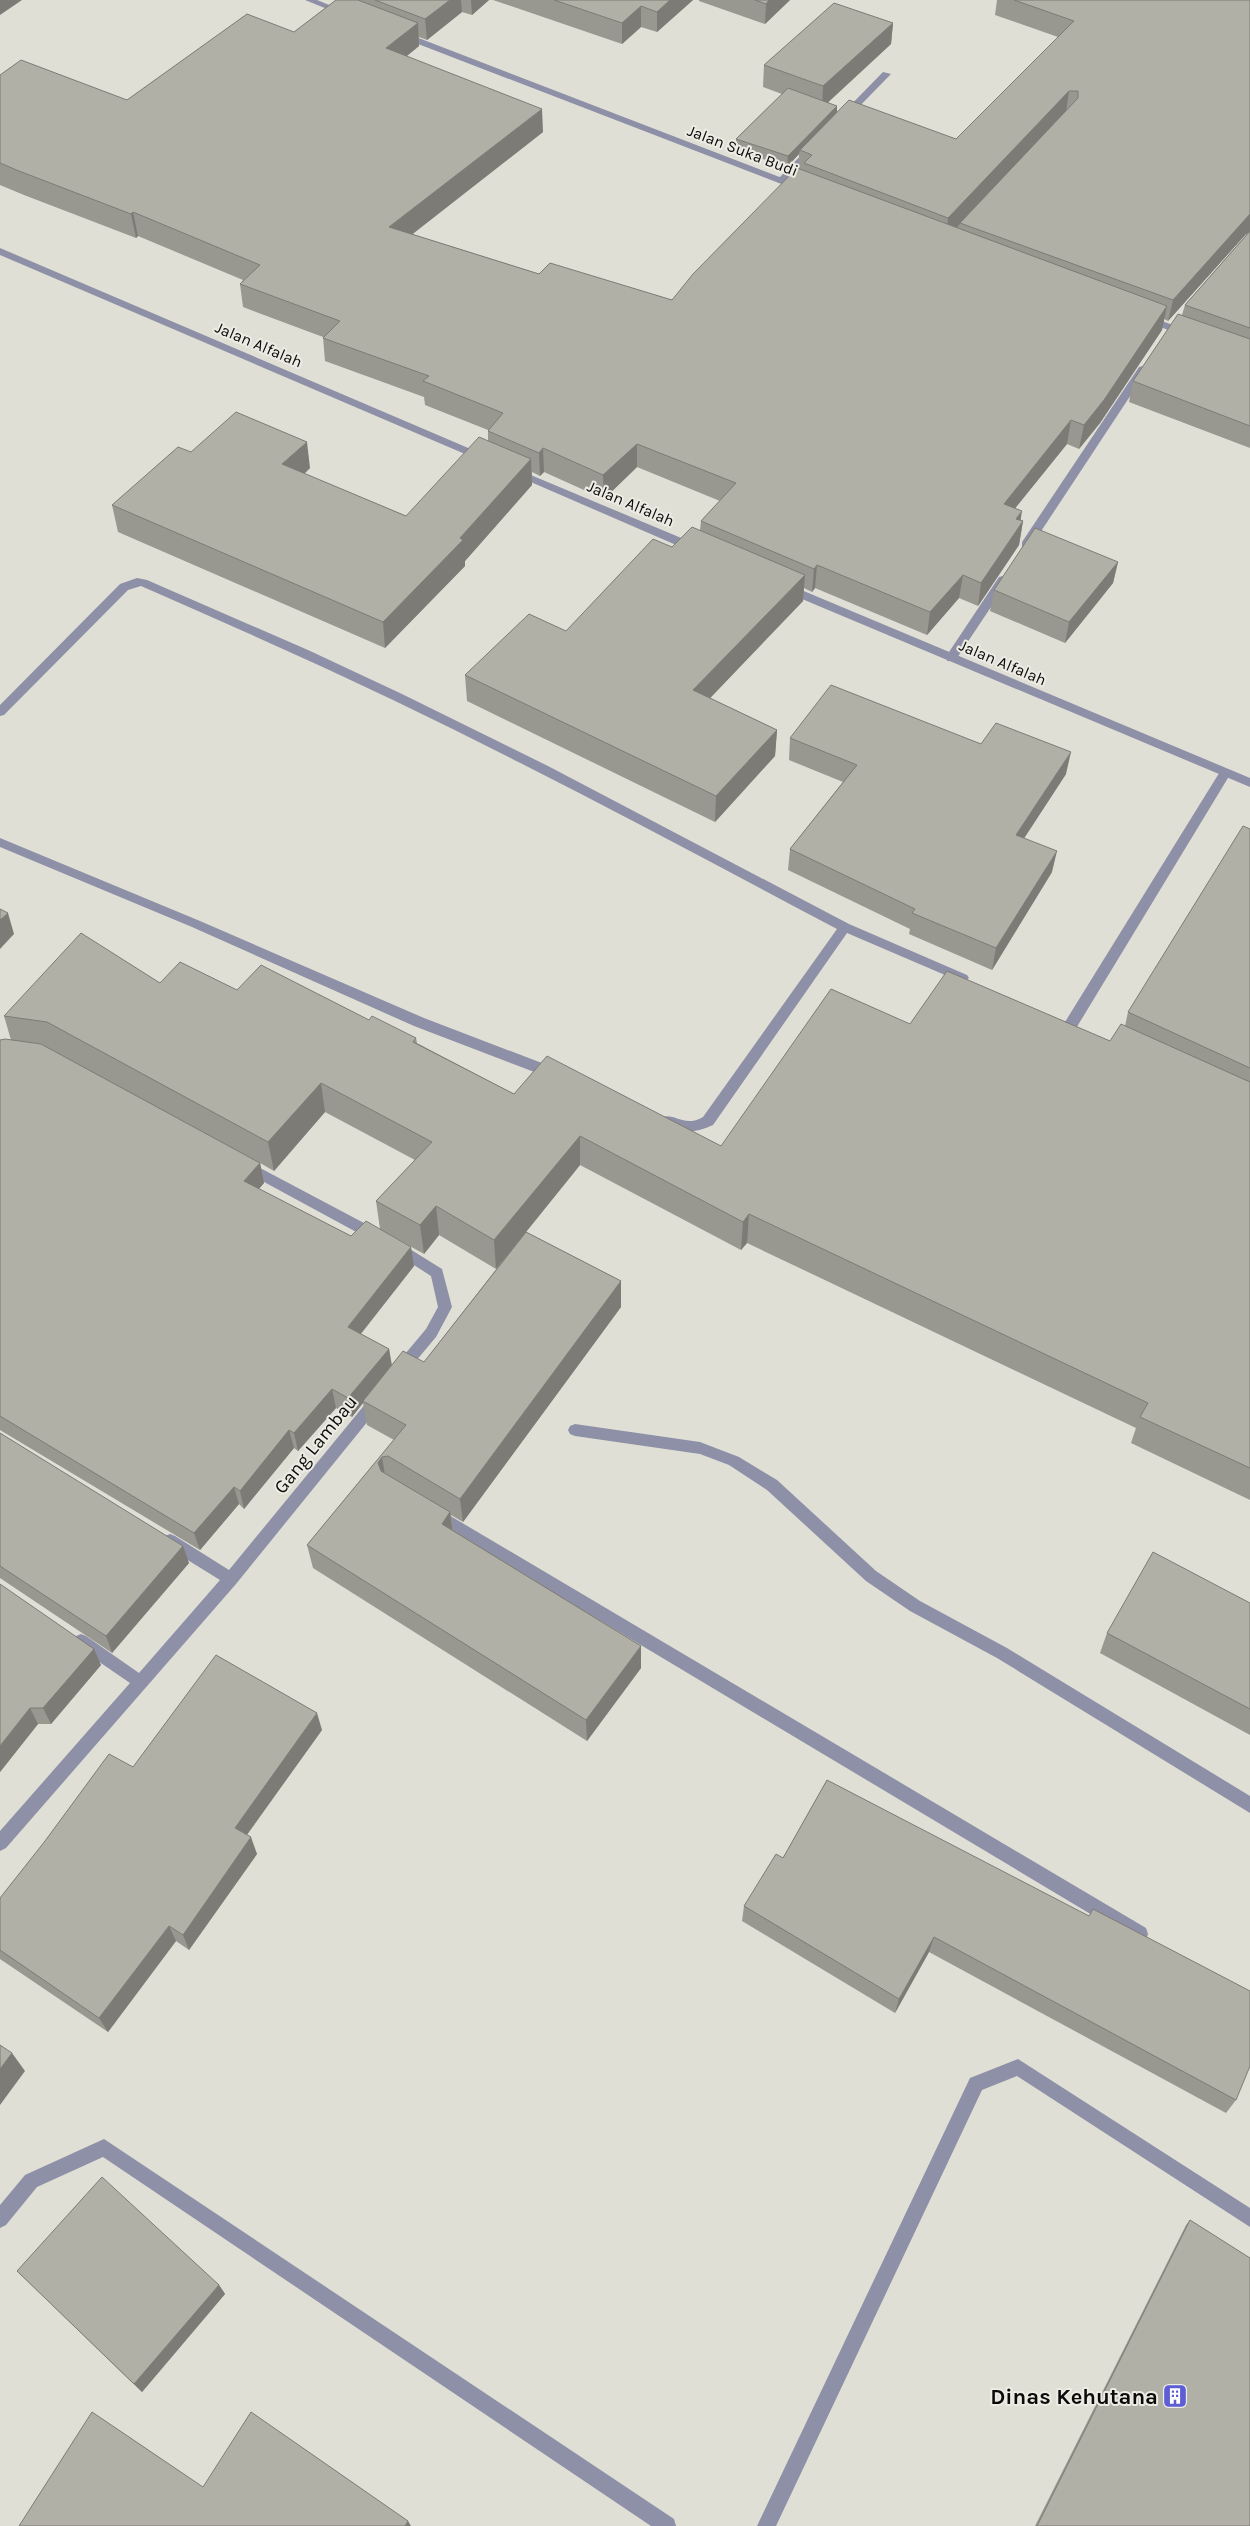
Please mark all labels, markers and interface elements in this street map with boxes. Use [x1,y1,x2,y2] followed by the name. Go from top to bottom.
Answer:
[685,121,801,180] street label: Jalan Suka Budi
[212,318,305,371] street label: Jalan Alfalah
[584,477,677,530] street label: Jalan Alfalah
[956,636,1049,689] street label: Jalan Alfalah
[270,1391,362,1498] street label: Gang Lambau
[1162,2383,1188,2409] building icon: Dinas Kehutana
[990,2384,1158,2410] place label: Dinas Kehutana

